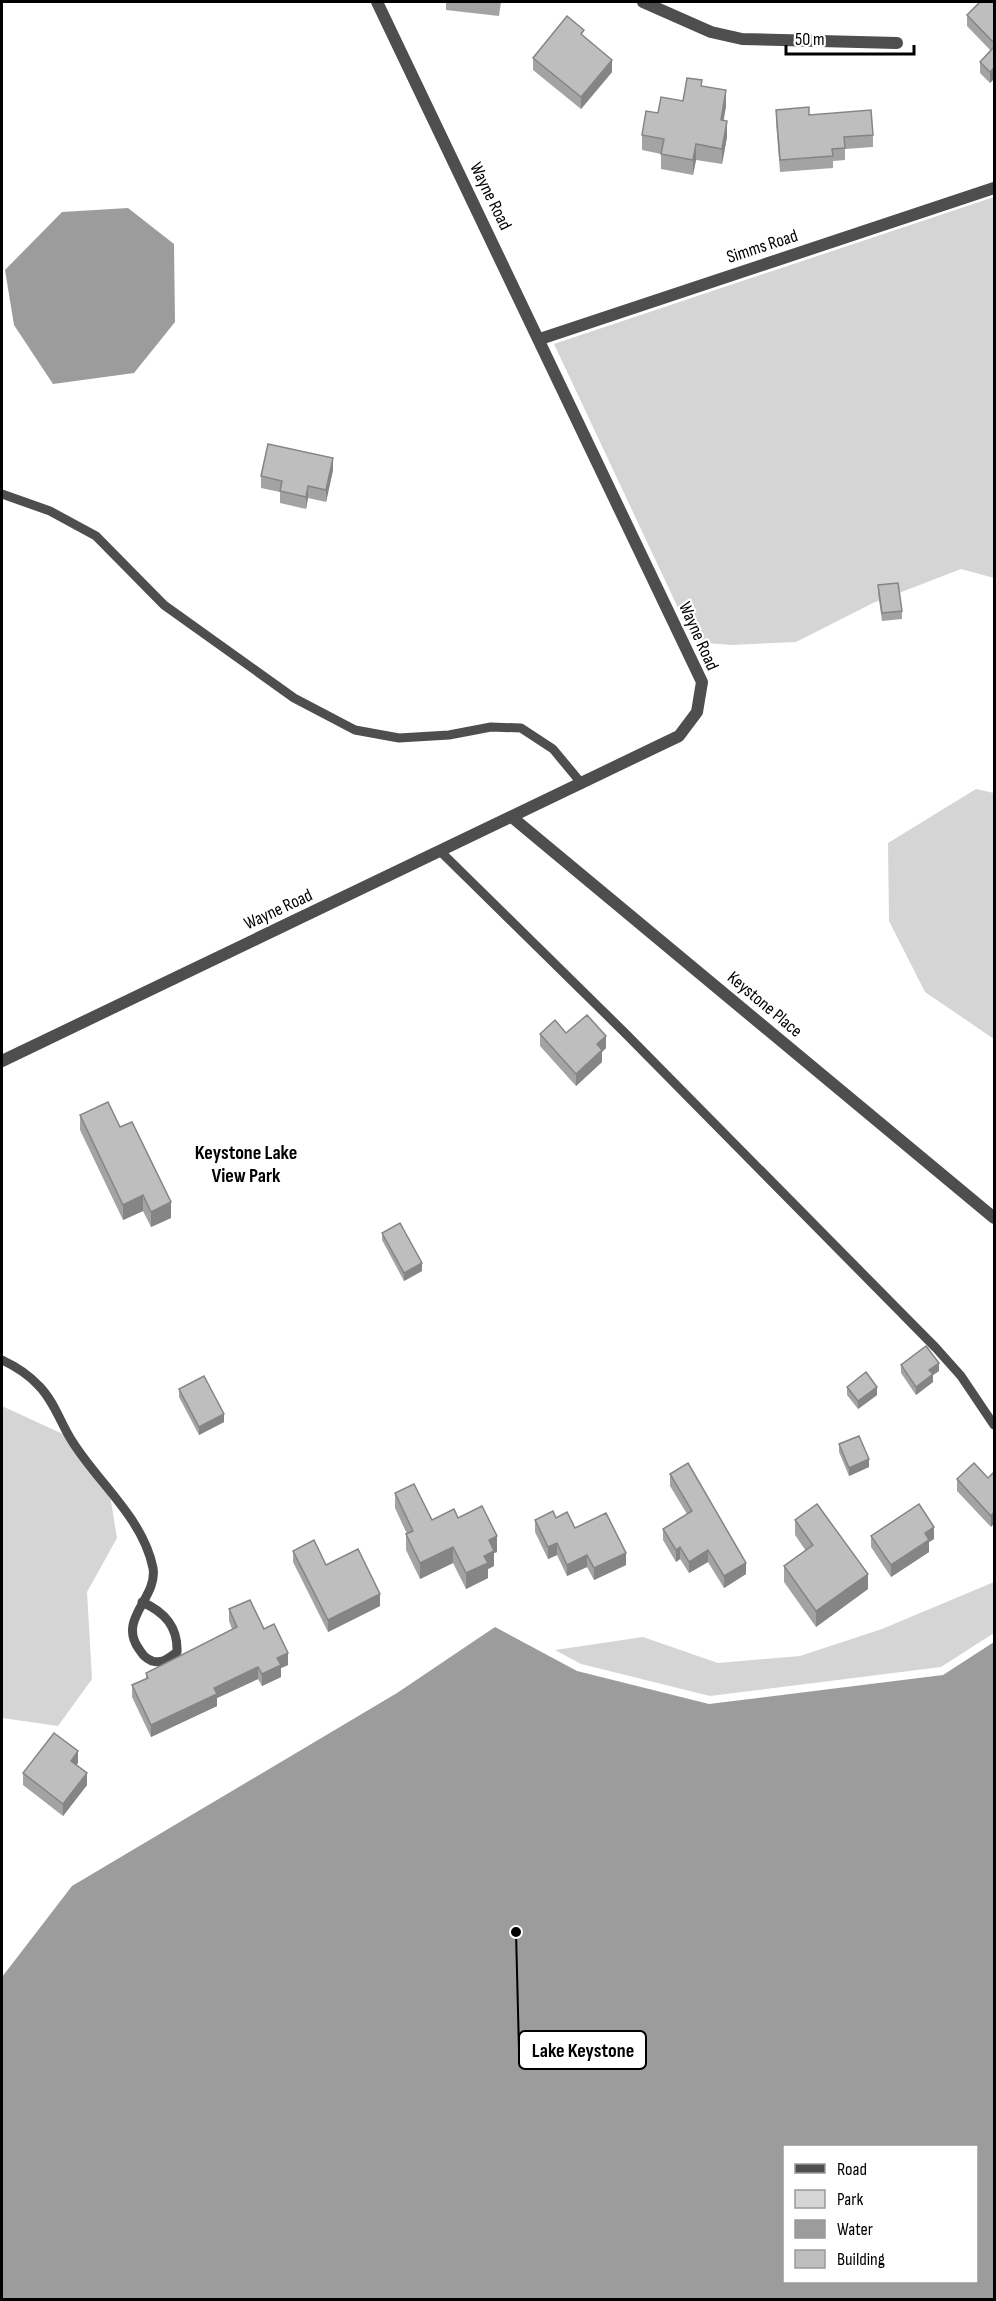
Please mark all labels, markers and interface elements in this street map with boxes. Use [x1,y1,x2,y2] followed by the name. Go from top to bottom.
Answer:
[786,18,914,56] scale bar
[795,29,825,50] text: 50 m
[465,159,516,234] street label: Wayne Road
[724,225,800,268] street label: Simms Road
[674,599,723,674] street label: Wayne Road
[241,885,316,934] street label: Wayne Road
[723,967,806,1042] street label: Keystone Place
[195,1141,297,1188] district label: Keystone Lake View Park
[519,2031,646,2069] callout: Lake Keystone
[532,2039,634,2063] text: Lake Keystone
[783,2145,978,2283] legend
[837,2159,867,2180] text: Road
[837,2189,863,2210] text: Park
[837,2219,873,2240] text: Water
[837,2249,885,2270] text: Building

